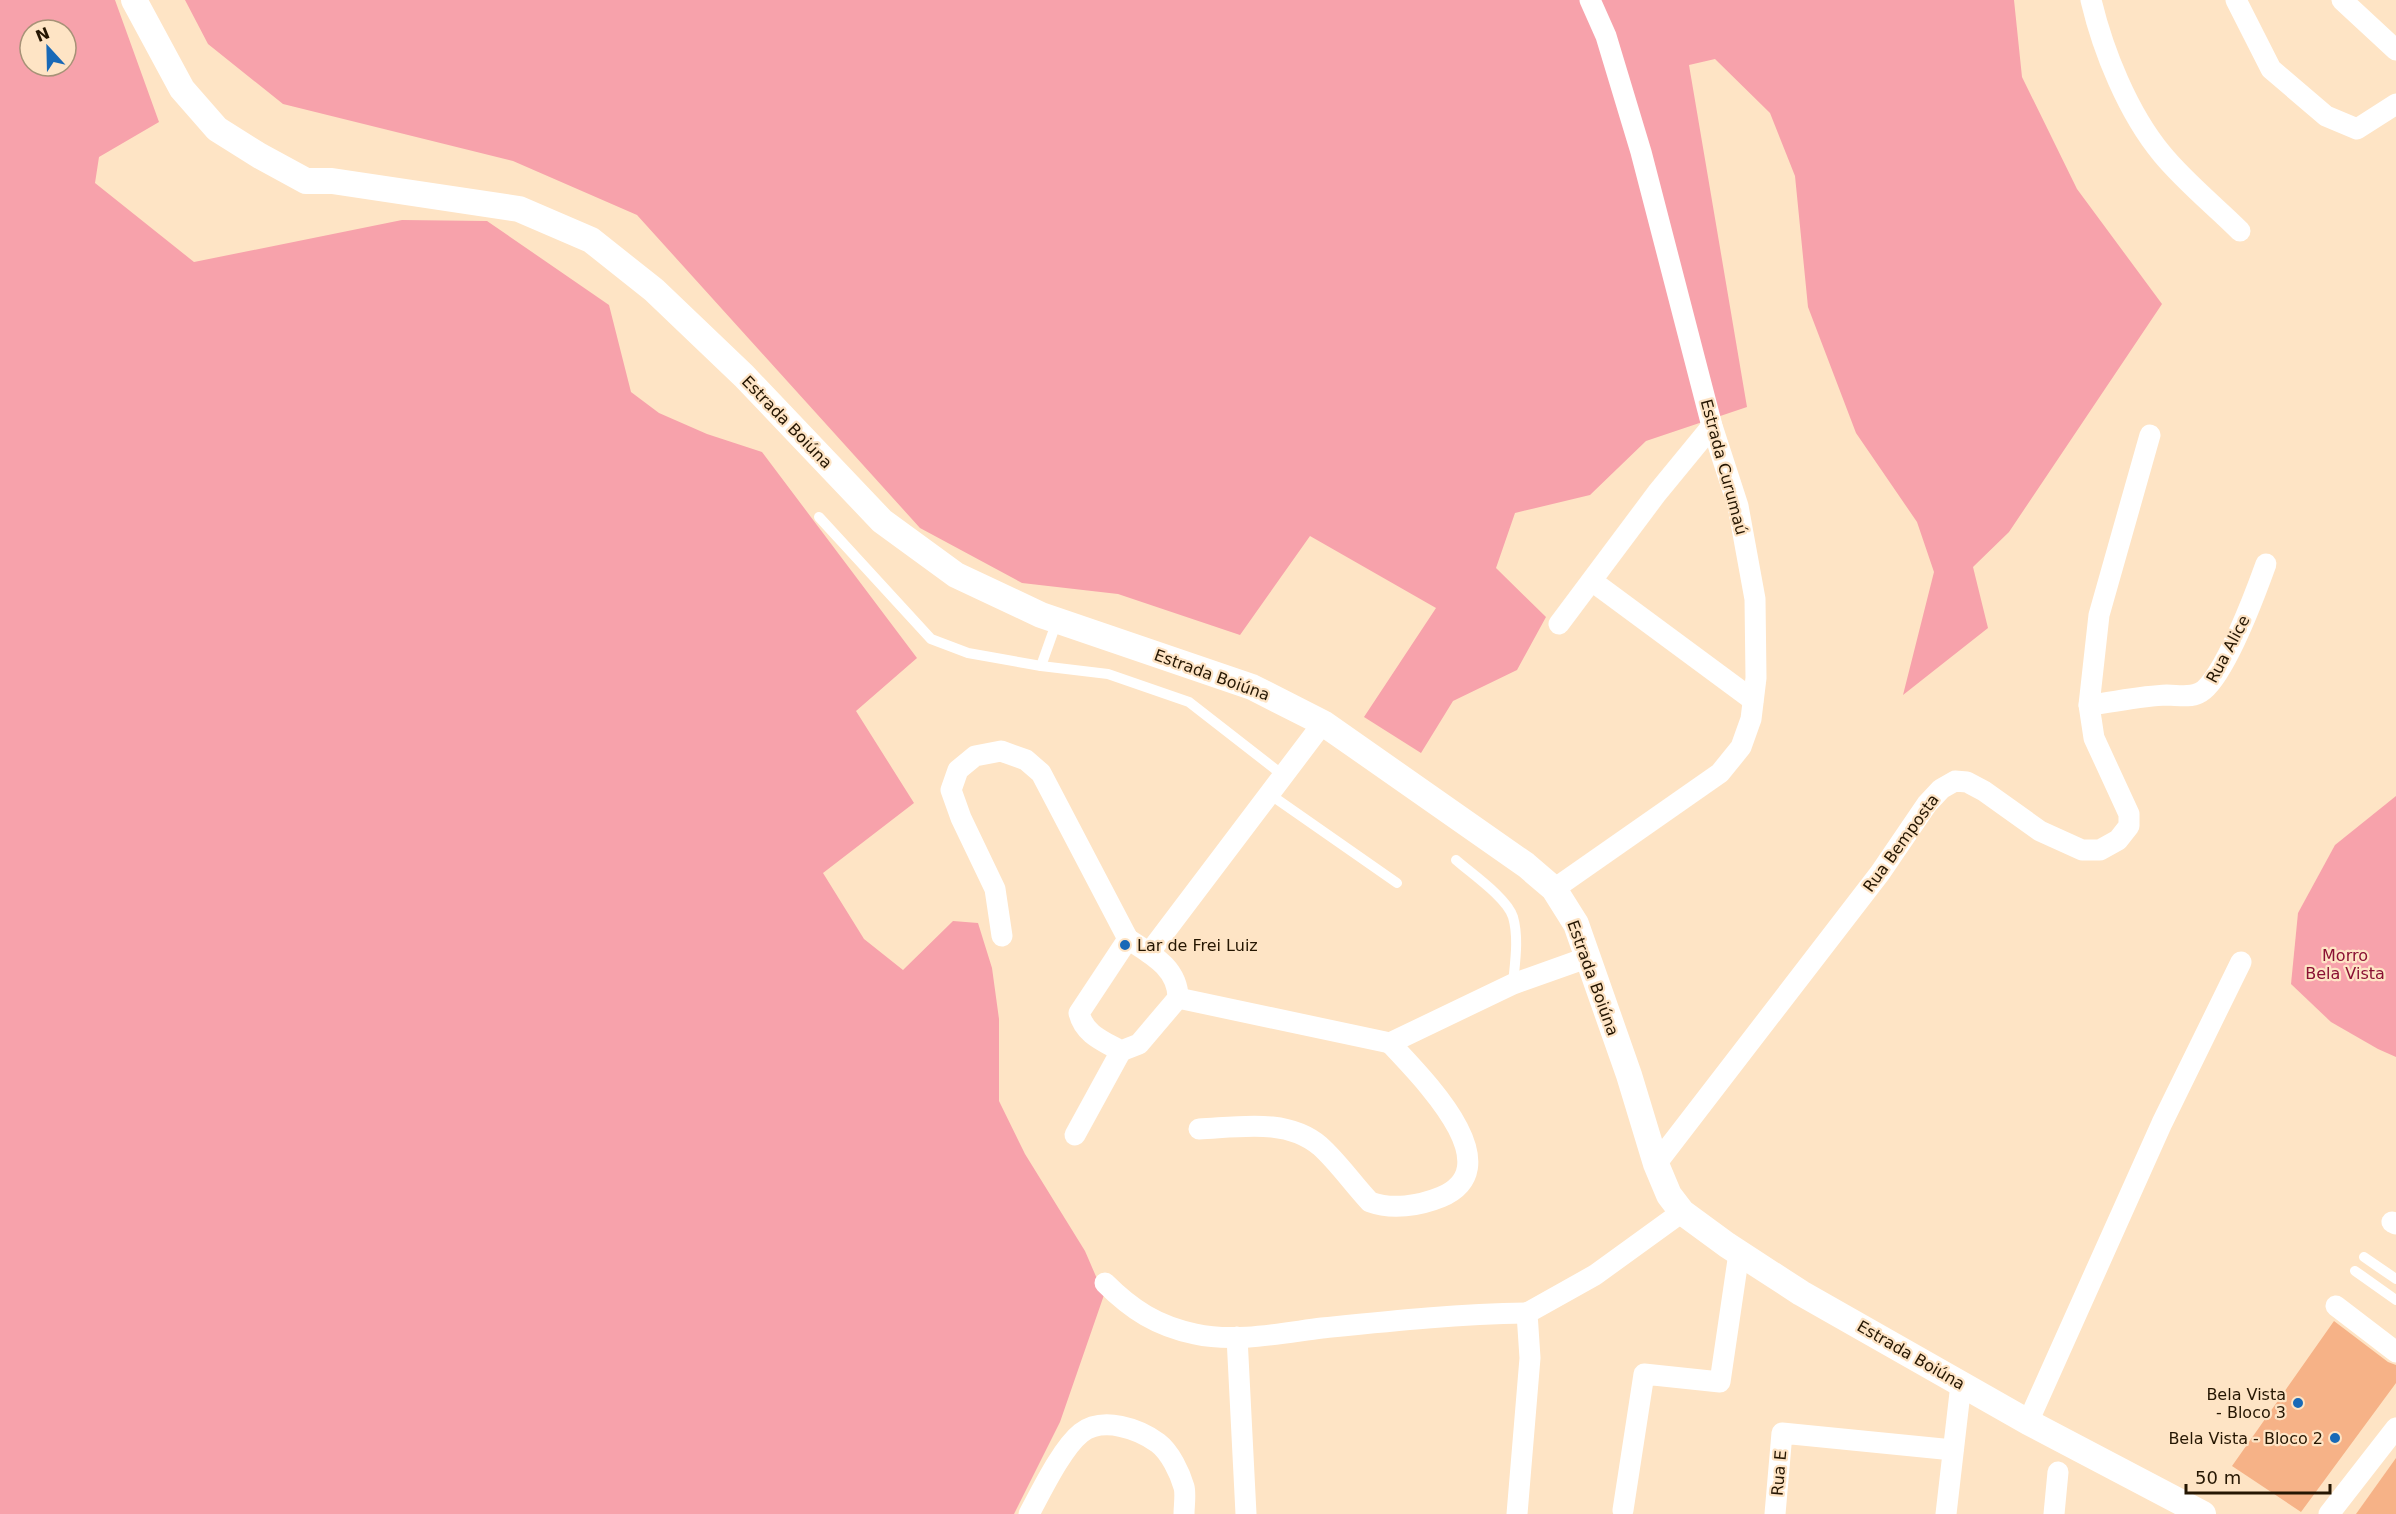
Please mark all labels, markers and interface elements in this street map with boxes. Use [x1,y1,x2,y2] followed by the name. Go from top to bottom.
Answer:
[18,18,78,78] north arrow
[33,23,52,46] text: N
[738,372,836,472] street label: Estrada Boiúna
[1697,397,1751,537] street label: Estrada Curumaú
[2202,612,2254,686] street label: Rua Alice
[1152,645,1272,705] street label: Estrada Boiúna
[1859,790,1943,896] street label: Rua Bemposta
[1563,918,1623,1038] street label: Estrada Boiúna
[1137,936,1258,955] place label: Lar de Frei Luiz
[1118,938,1132,952] marker: Lar de Frei Luiz
[2305,946,2385,983] park label: Morro Bela Vista
[1854,1316,1968,1394] street label: Estrada Boiúna
[2206,1385,2286,1422] place label: Bela Vista - Bloco 3
[2291,1396,2305,1410] marker: Bela Vista - Bloco 3
[2168,1429,2323,1448] place label: Bela Vista - Bloco 2
[2328,1431,2342,1445] marker: Bela Vista - Bloco 2
[1768,1449,1790,1497] street label: Rua E
[2186,1457,2330,1495] scale bar
[2195,1467,2241,1488] text: 50 m

